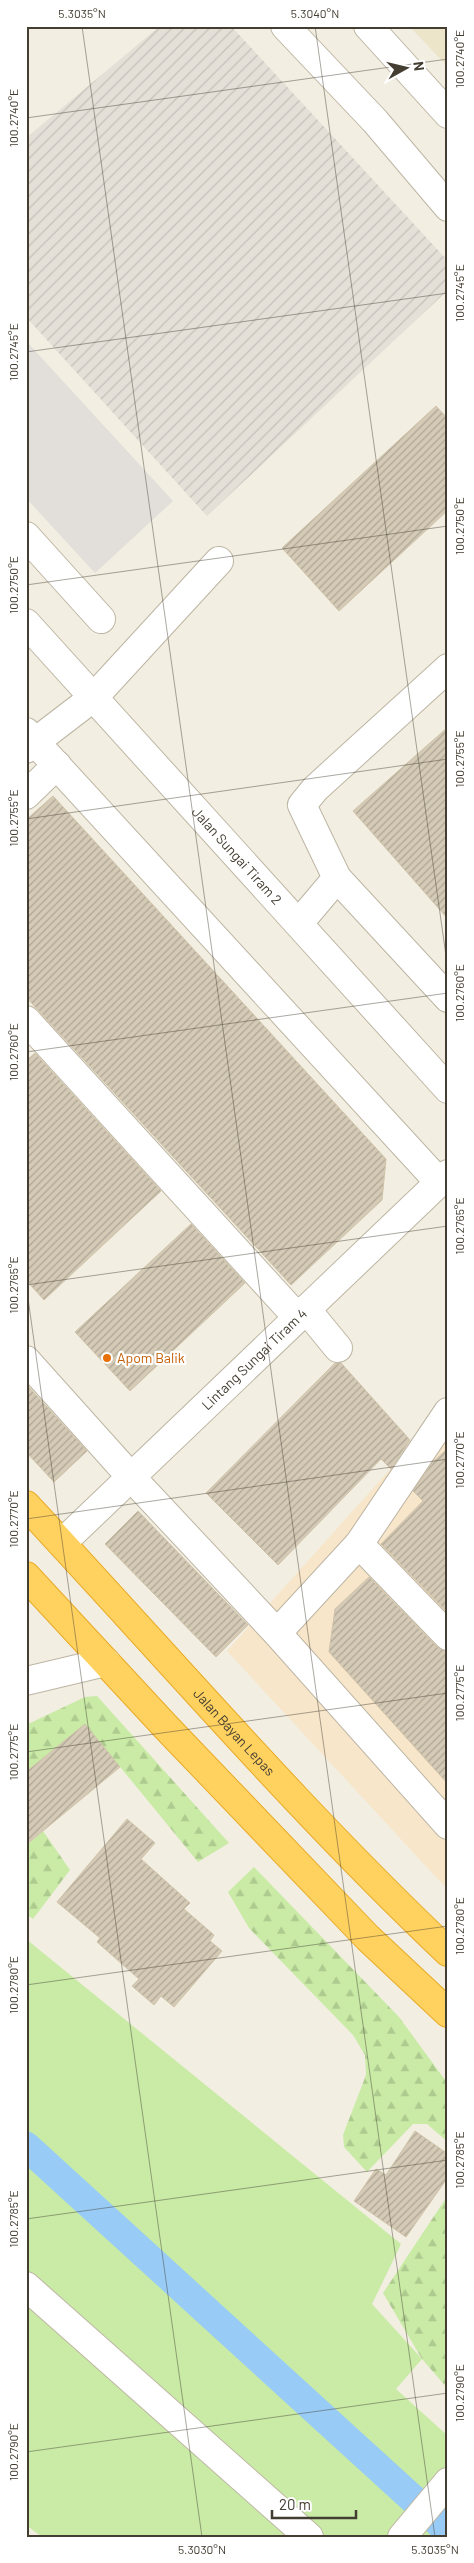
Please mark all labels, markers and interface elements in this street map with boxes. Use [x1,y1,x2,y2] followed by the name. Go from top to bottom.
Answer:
[58,6,106,20] text: 5.3035°N
[291,6,339,20] text: 5.3040°N
[452,30,466,88] text: 100.2740°E
[382,42,432,92] north arrow
[410,60,428,72] text: N
[6,89,20,147] text: 100.2740°E
[452,264,466,322] text: 100.2745°E
[6,323,20,381] text: 100.2745°E
[452,497,466,555] text: 100.2750°E
[6,556,20,614] text: 100.2750°E
[452,730,466,788] text: 100.2755°E
[6,789,20,847] text: 100.2755°E
[189,803,286,908] street label: Jalan Sungai Tiram 2
[452,964,466,1022] text: 100.2760°E
[6,1023,20,1081] text: 100.2760°E
[452,1197,466,1255] text: 100.2765°E
[6,1256,20,1314] text: 100.2765°E
[198,1305,310,1413] street label: Lintang Sungai Tiram 4
[117,1349,185,1366] place label: Apom Balik
[101,1352,113,1364] marker: Apom Balik
[452,1431,466,1489] text: 100.2770°E
[6,1490,20,1548] text: 100.2770°E
[452,1665,466,1721] text: 100.2775°E
[190,1685,279,1779] street label: Jalan Bayan Lepas
[6,1724,20,1780] text: 100.2775°E
[452,1897,466,1955] text: 100.2780°E
[6,1956,20,2014] text: 100.2780°E
[452,2131,466,2189] text: 100.2785°E
[6,2190,20,2248] text: 100.2785°E
[452,2364,466,2422] text: 100.2790°E
[6,2423,20,2481] text: 100.2790°E
[272,2488,355,2520] scale bar
[279,2495,311,2513] text: 20 m
[178,2542,226,2556] text: 5.3030°N
[411,2542,459,2556] text: 5.3035°N

